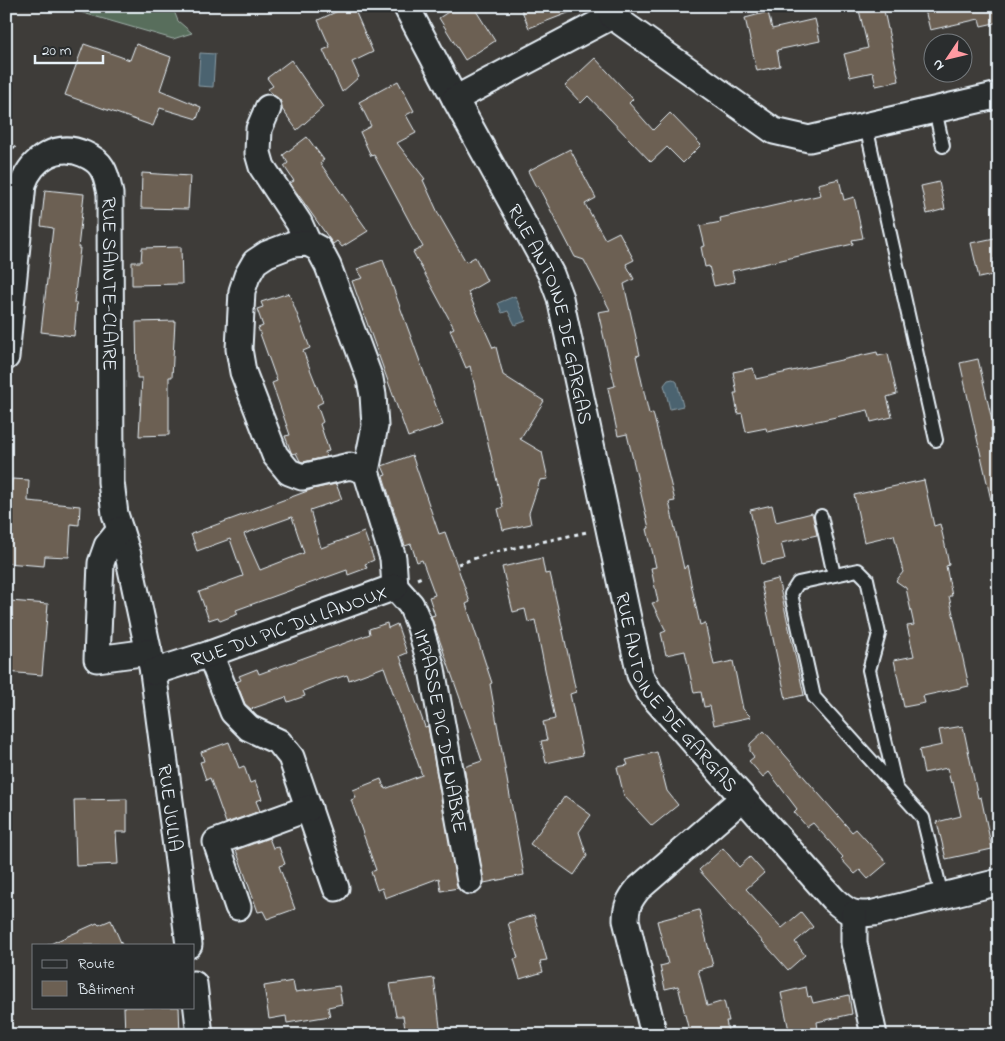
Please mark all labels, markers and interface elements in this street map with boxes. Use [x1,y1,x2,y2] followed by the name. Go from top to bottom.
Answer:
[35,32,102,64] scale bar
[922,32,972,82] north arrow
[42,40,72,62] text: 20 m
[927,55,950,74] text: N
[93,197,123,371] street label: RUE SAINTE-CLAIRE
[498,200,598,427] street label: RUE ANTOINE DE GARGAS
[188,579,393,676] street label: RUE DU PIC DU LANOUX
[606,590,744,800] street label: RUE ANTOINE DE GARGAS
[404,626,473,836] street label: IMPASSE PIC DE NABRE
[148,763,189,854] street label: RUE JULIA
[32,944,195,1008] legend
[78,953,115,975] text: Route
[77,979,135,1001] text: Bâtiment

